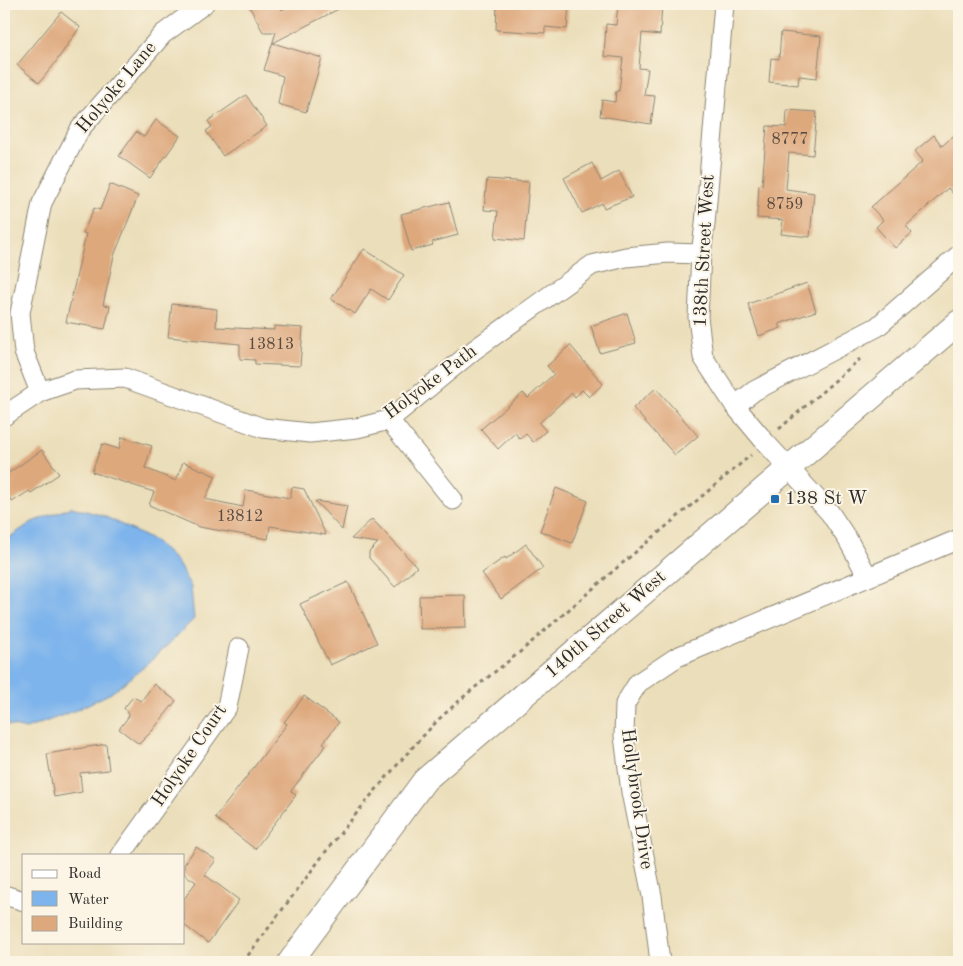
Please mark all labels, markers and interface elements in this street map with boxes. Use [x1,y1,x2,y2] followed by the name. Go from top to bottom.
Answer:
[73,39,161,137] street label: Holyoke Lane
[771,132,809,148] house number: 8777
[692,174,718,328] street label: 138th Street West
[766,197,804,213] house number: 8759
[248,337,294,353] house number: 13813
[381,342,481,424] street label: Holyoke Path
[785,490,867,509] place label: 138 St W
[769,493,781,505] marker: 138 St W
[217,509,263,525] house number: 13812
[542,568,670,682] street label: 140th Street West
[149,701,231,811] street label: Holyoke Court
[617,727,655,871] street label: Hollybrook Drive
[22,854,185,944] legend
[68,867,102,882] text: Road
[68,893,109,908] text: Water
[68,917,123,932] text: Building

